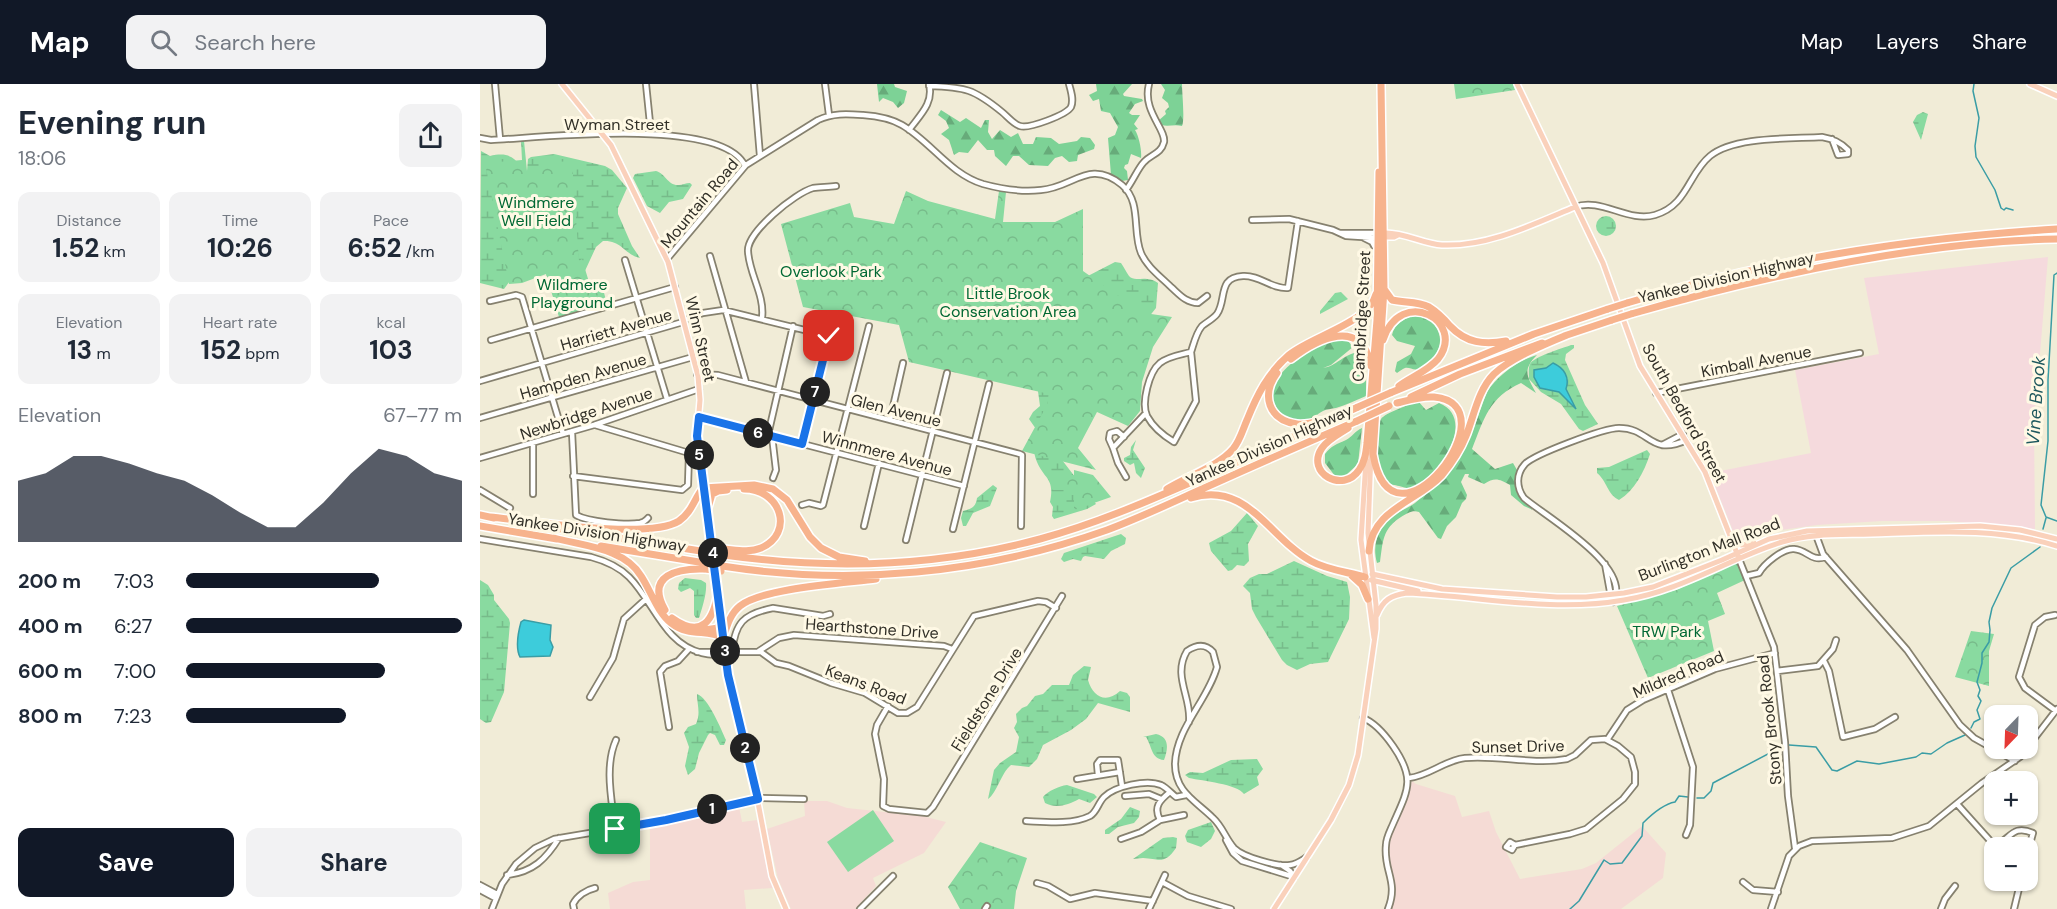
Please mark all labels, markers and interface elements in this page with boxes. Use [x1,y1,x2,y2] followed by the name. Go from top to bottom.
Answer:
[126,15,546,69] search box
[30,24,90,61] text: Map
[147,26,180,59] icon: search
[195,28,316,57] text: Search here
[1801,28,1843,56] text: Map
[1876,28,1939,56] text: Layers
[1972,28,2027,56] text: Share
[18,101,206,144] text: Evening run
[399,104,462,167] button: share
[564,114,670,135] street label: Wyman Street
[18,145,67,171] text: 18:06
[656,154,743,253] street label: Mountain Road
[498,192,574,231] park label: Windmere Well Field
[57,210,121,231] text: Distance
[222,210,258,231] text: Time
[373,210,409,231] text: Pace
[52,231,99,265] text: 1.52
[207,231,273,265] text: 10:26
[348,231,402,265] text: 6:52
[99,241,126,262] text: km
[402,241,434,262] text: /km
[1636,247,1816,308] street label: Yankee Division Highway
[1348,250,1375,382] street label: Cambridge Street
[780,261,882,282] park label: Overlook Park
[531,274,613,313] park label: Wildmere Playground
[940,283,1076,322] park label: Little Brook Conservation Area
[680,294,721,384] street label: Winn Street
[558,304,674,355] street label: Harriett Avenue
[803,310,854,361] pin
[56,312,122,333] text: Elevation
[203,312,277,333] text: Heart rate
[377,312,405,333] text: kcal
[812,319,845,352] icon: check
[67,333,92,367] text: 13
[200,333,241,367] text: 152
[369,333,413,367] text: 103
[1637,340,1732,487] street label: South Bedford Street
[1699,341,1813,382] street label: Kimball Avenue
[92,343,111,364] text: m
[241,343,280,364] text: bpm
[517,348,649,405] street label: Hampden Avenue
[2021,355,2051,447] water label: Vine Brook
[800,377,830,407] pin: 7
[811,381,819,402] text: 7
[517,382,655,445] street label: Newbridge Avenue
[848,389,943,432] street label: Glen Avenue
[1183,399,1356,492] street label: Yankee Division Highway
[18,402,101,428] text: Elevation
[383,402,462,428] text: 67–77 m
[743,418,773,448] pin: 6
[753,422,763,443] text: 6
[819,426,954,481] street label: Winnmere Avenue
[684,440,714,470] pin: 5
[694,444,704,465] text: 5
[506,508,688,557] street label: Yankee Division Highway
[1635,513,1783,586] street label: Burlington Mall Road
[698,538,728,568] pin: 4
[708,542,718,563] text: 4
[18,568,81,594] text: 200 m
[114,568,154,594] text: 7:03
[18,613,83,639] text: 400 m
[114,613,152,639] text: 6:27
[805,613,939,644] street label: Hearthstone Drive
[1632,621,1702,642] park label: TRW Park
[710,636,740,666] pin: 3
[720,640,730,661] text: 3
[946,643,1027,755] street label: Fieldstone Drive
[1629,646,1727,703] street label: Mildred Road
[1752,654,1787,786] street label: Stony Brook Road
[18,658,82,684] text: 600 m
[114,658,156,684] text: 7:00
[822,659,909,710] street label: Keans Road
[18,703,82,729] text: 800 m
[114,703,152,729] text: 7:23
[1984,705,2038,759] north arrow
[1984,705,2038,891] map controls
[730,733,760,763] pin: 2
[1471,735,1565,758] street label: Sunset Drive
[740,737,750,758] text: 2
[1984,771,2038,825] button: +
[697,794,727,824] pin: 1
[709,798,715,819] text: 1
[589,803,640,854] pin
[598,812,631,845] icon: arrive
[18,828,234,897] button: Save
[246,828,462,897] button: Share
[1984,837,2038,891] button: −

